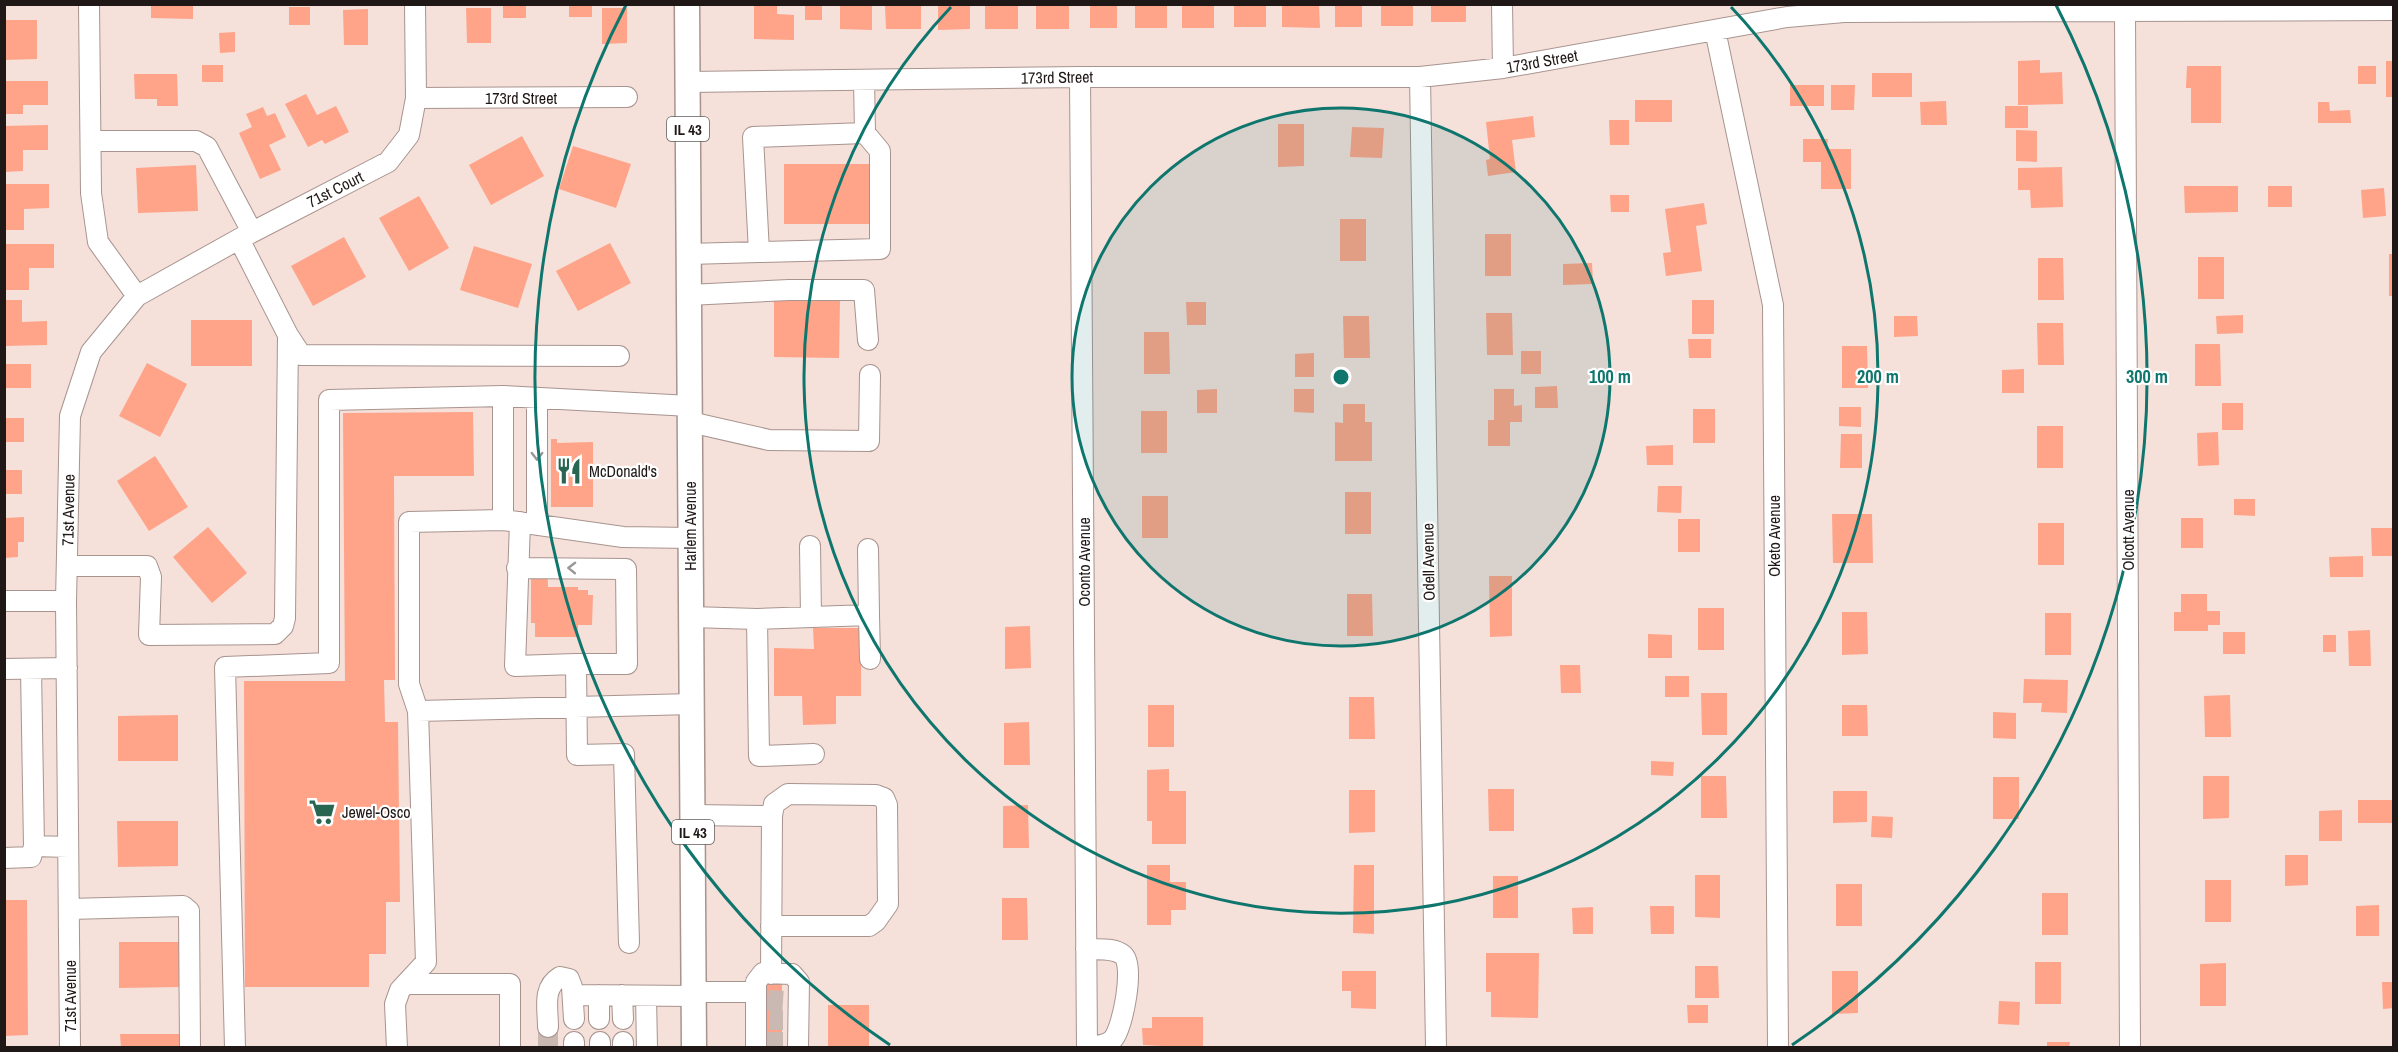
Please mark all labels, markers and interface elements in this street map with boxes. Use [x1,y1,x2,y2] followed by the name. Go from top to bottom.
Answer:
[1505,44,1580,78] street label: 173rd Street
[1021,65,1094,89] street label: 173rd Street
[485,87,557,109] street label: 173rd Street
[667,117,709,141] road number: IL 43
[303,165,367,213] street label: 71st Court
[1589,364,1631,389] text: 100 m
[1857,364,1899,389] text: 200 m
[2126,364,2168,389] text: 300 m
[1331,367,1351,387] centre of rings
[531,452,543,461] one-way arrow
[554,456,584,486] restaurant icon: McDonald's
[589,460,657,482] place label: McDonald's
[56,474,80,546] street label: 71st Avenue
[679,481,701,571] street label: Harlem Avenue
[2117,489,2139,571] street label: Olcott Avenue
[1763,495,1785,577] street label: Oketo Avenue
[1073,517,1095,607] street label: Oconto Avenue
[1416,523,1440,601] street label: Odell Avenue
[567,562,576,574] one-way arrow
[307,797,337,827] supermarket icon: Jewel-Osco
[342,801,411,823] place label: Jewel-Osco
[672,820,714,844] road number: IL 43
[59,960,81,1032] street label: 71st Avenue

